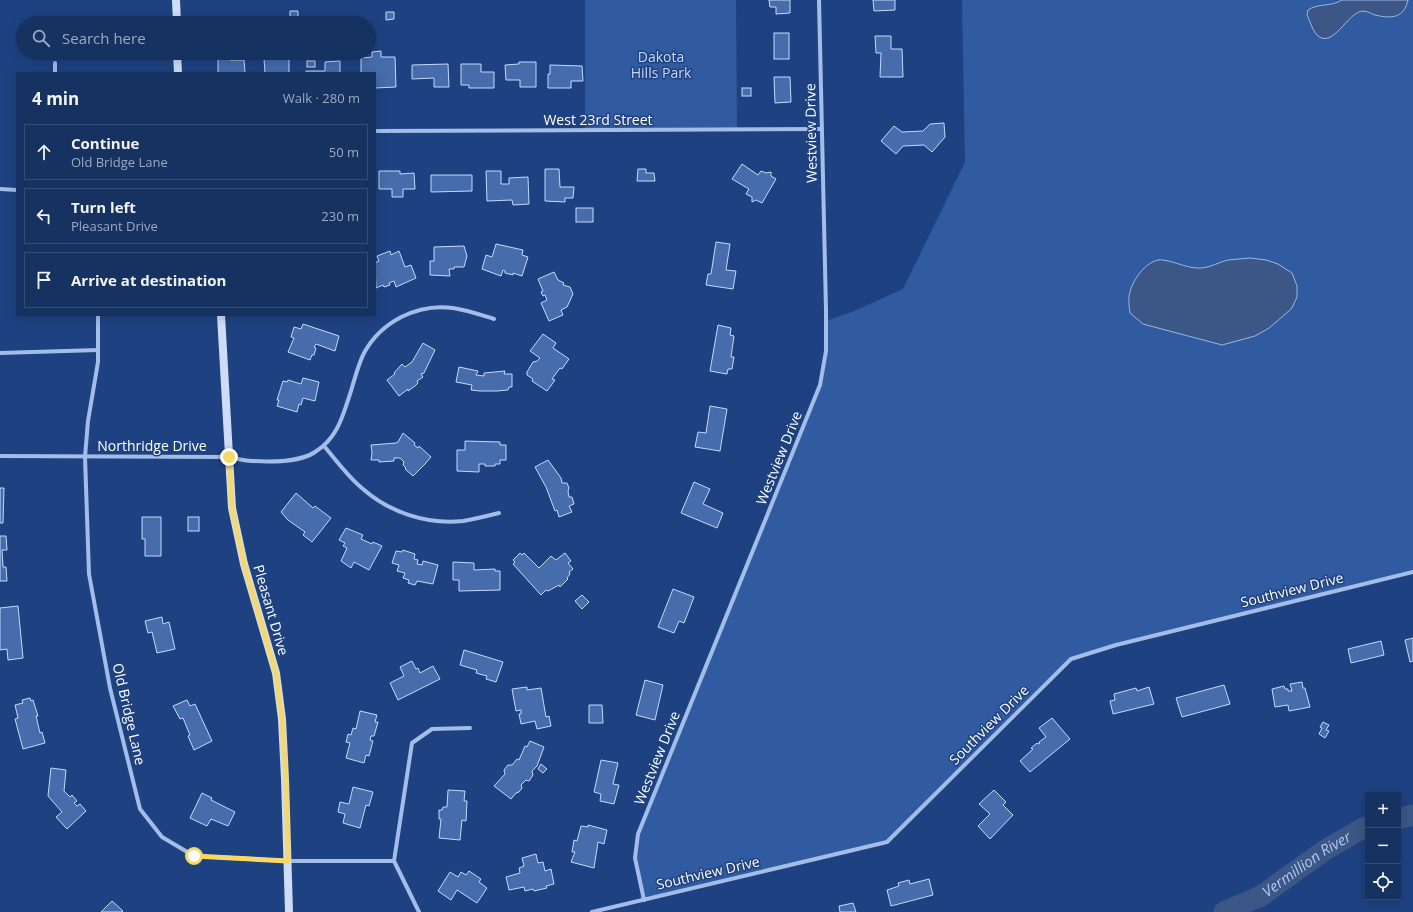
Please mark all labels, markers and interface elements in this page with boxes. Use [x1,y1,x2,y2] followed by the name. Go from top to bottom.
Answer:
[16,16,376,60] search box
[30,27,52,49] icon: search
[62,28,146,48] text: Search here
[631,47,692,82] park label: Dakota Hills Park
[800,83,821,183] street label: Westview Drive
[32,87,79,110] text: 4 min
[283,89,360,107] text: Walk · 280 m
[543,110,653,129] street label: West 23rd Street
[71,133,139,153] text: Continue
[33,141,55,163] icon: ahead
[329,143,359,161] text: 50 m
[71,153,168,171] text: Old Bridge Lane
[71,197,136,217] text: Turn left
[33,205,55,227] icon: left
[321,207,359,225] text: 230 m
[71,217,158,235] text: Pleasant Drive
[33,269,55,291] icon: arrive
[71,270,226,290] text: Arrive at destination
[751,408,806,508] street label: Westview Drive
[97,436,207,455] street label: Northridge Drive
[220,448,238,466] route end
[249,562,294,658] street label: Pleasant Drive
[1238,568,1345,611] street label: Southview Drive
[109,661,150,767] street label: Old Bridge Lane
[945,681,1033,769] street label: Southview Drive
[629,708,684,808] street label: Westview Drive
[1365,792,1401,900] map controls
[1365,792,1401,828] button: +
[1258,826,1355,901] water label: Vermillion River
[1365,828,1401,864] button: −
[185,847,203,865] route start
[654,851,762,894] street label: Southview Drive
[1365,864,1401,900] button: locate

